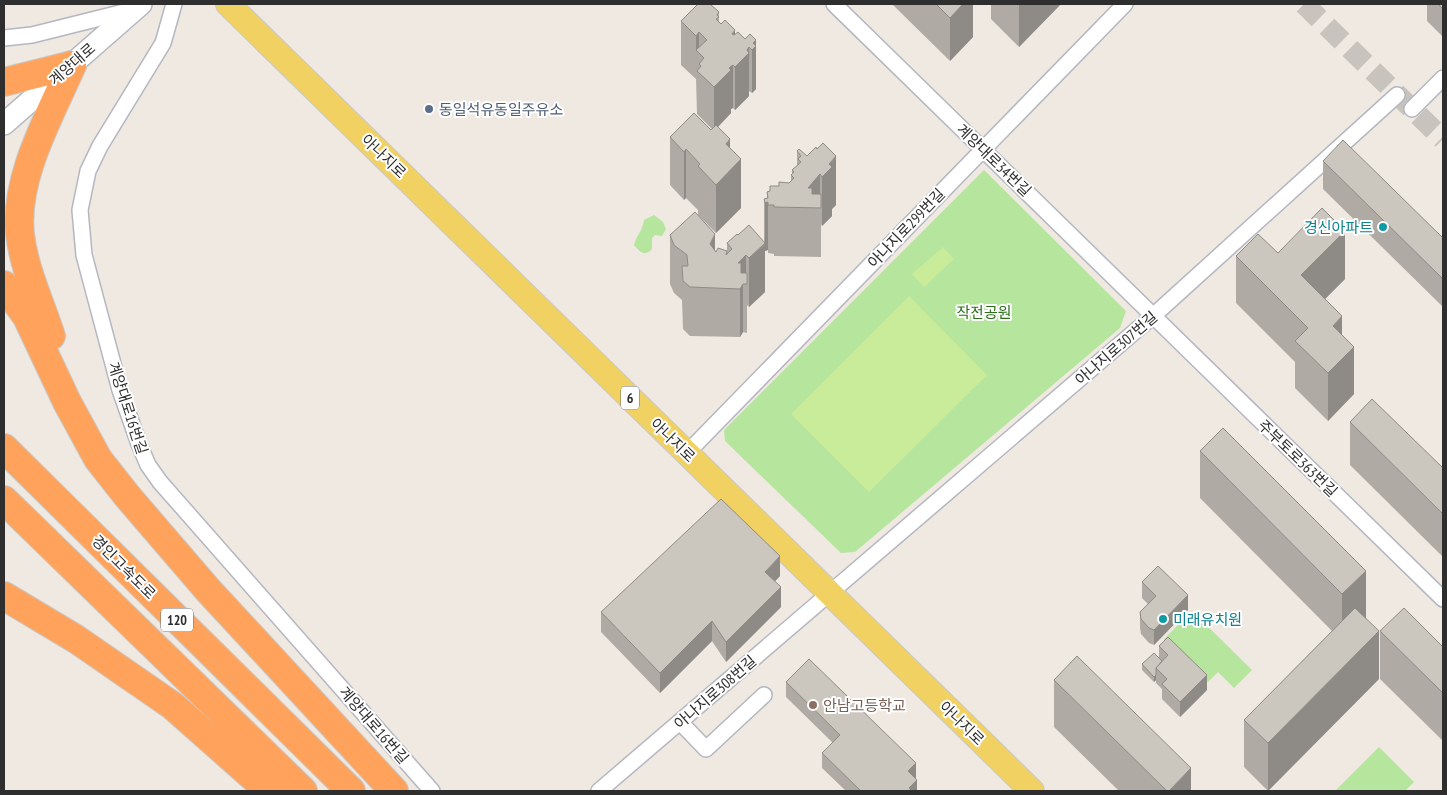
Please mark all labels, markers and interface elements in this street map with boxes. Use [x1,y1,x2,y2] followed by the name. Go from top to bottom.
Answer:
[45,39,99,89] street label: 계양대로
[439,100,563,119] place label: 동일석유동일주유소
[423,103,435,115] marker: 동일석유동일주유소
[953,120,1035,200] street label: 계양대로34번길
[358,130,410,182] street label: 아나지로
[863,184,949,272] street label: 아나지로299번길
[1304,218,1373,237] place label: 경신아파트
[1377,221,1389,233] marker: 경신아파트
[956,303,1012,322] park label: 작전공원
[1071,307,1161,389] street label: 아나지로307번길
[104,359,152,457] street label: 계양대로16번길
[621,386,639,409] road number: 6
[647,414,699,466] street label: 아나지로
[1254,415,1342,501] street label: 주부토로363번길
[88,531,160,603] street label: 경인고속도로
[161,608,193,632] road number: 120
[1173,610,1242,629] place label: 미래유치원
[1157,613,1169,625] marker: 미래유치원
[670,651,760,733] street label: 아나지로308번길
[335,682,413,768] street label: 계양대로16번길
[823,696,906,715] place label: 안남고등학교
[936,697,988,749] street label: 아나지로
[807,699,819,711] marker: 안남고등학교

